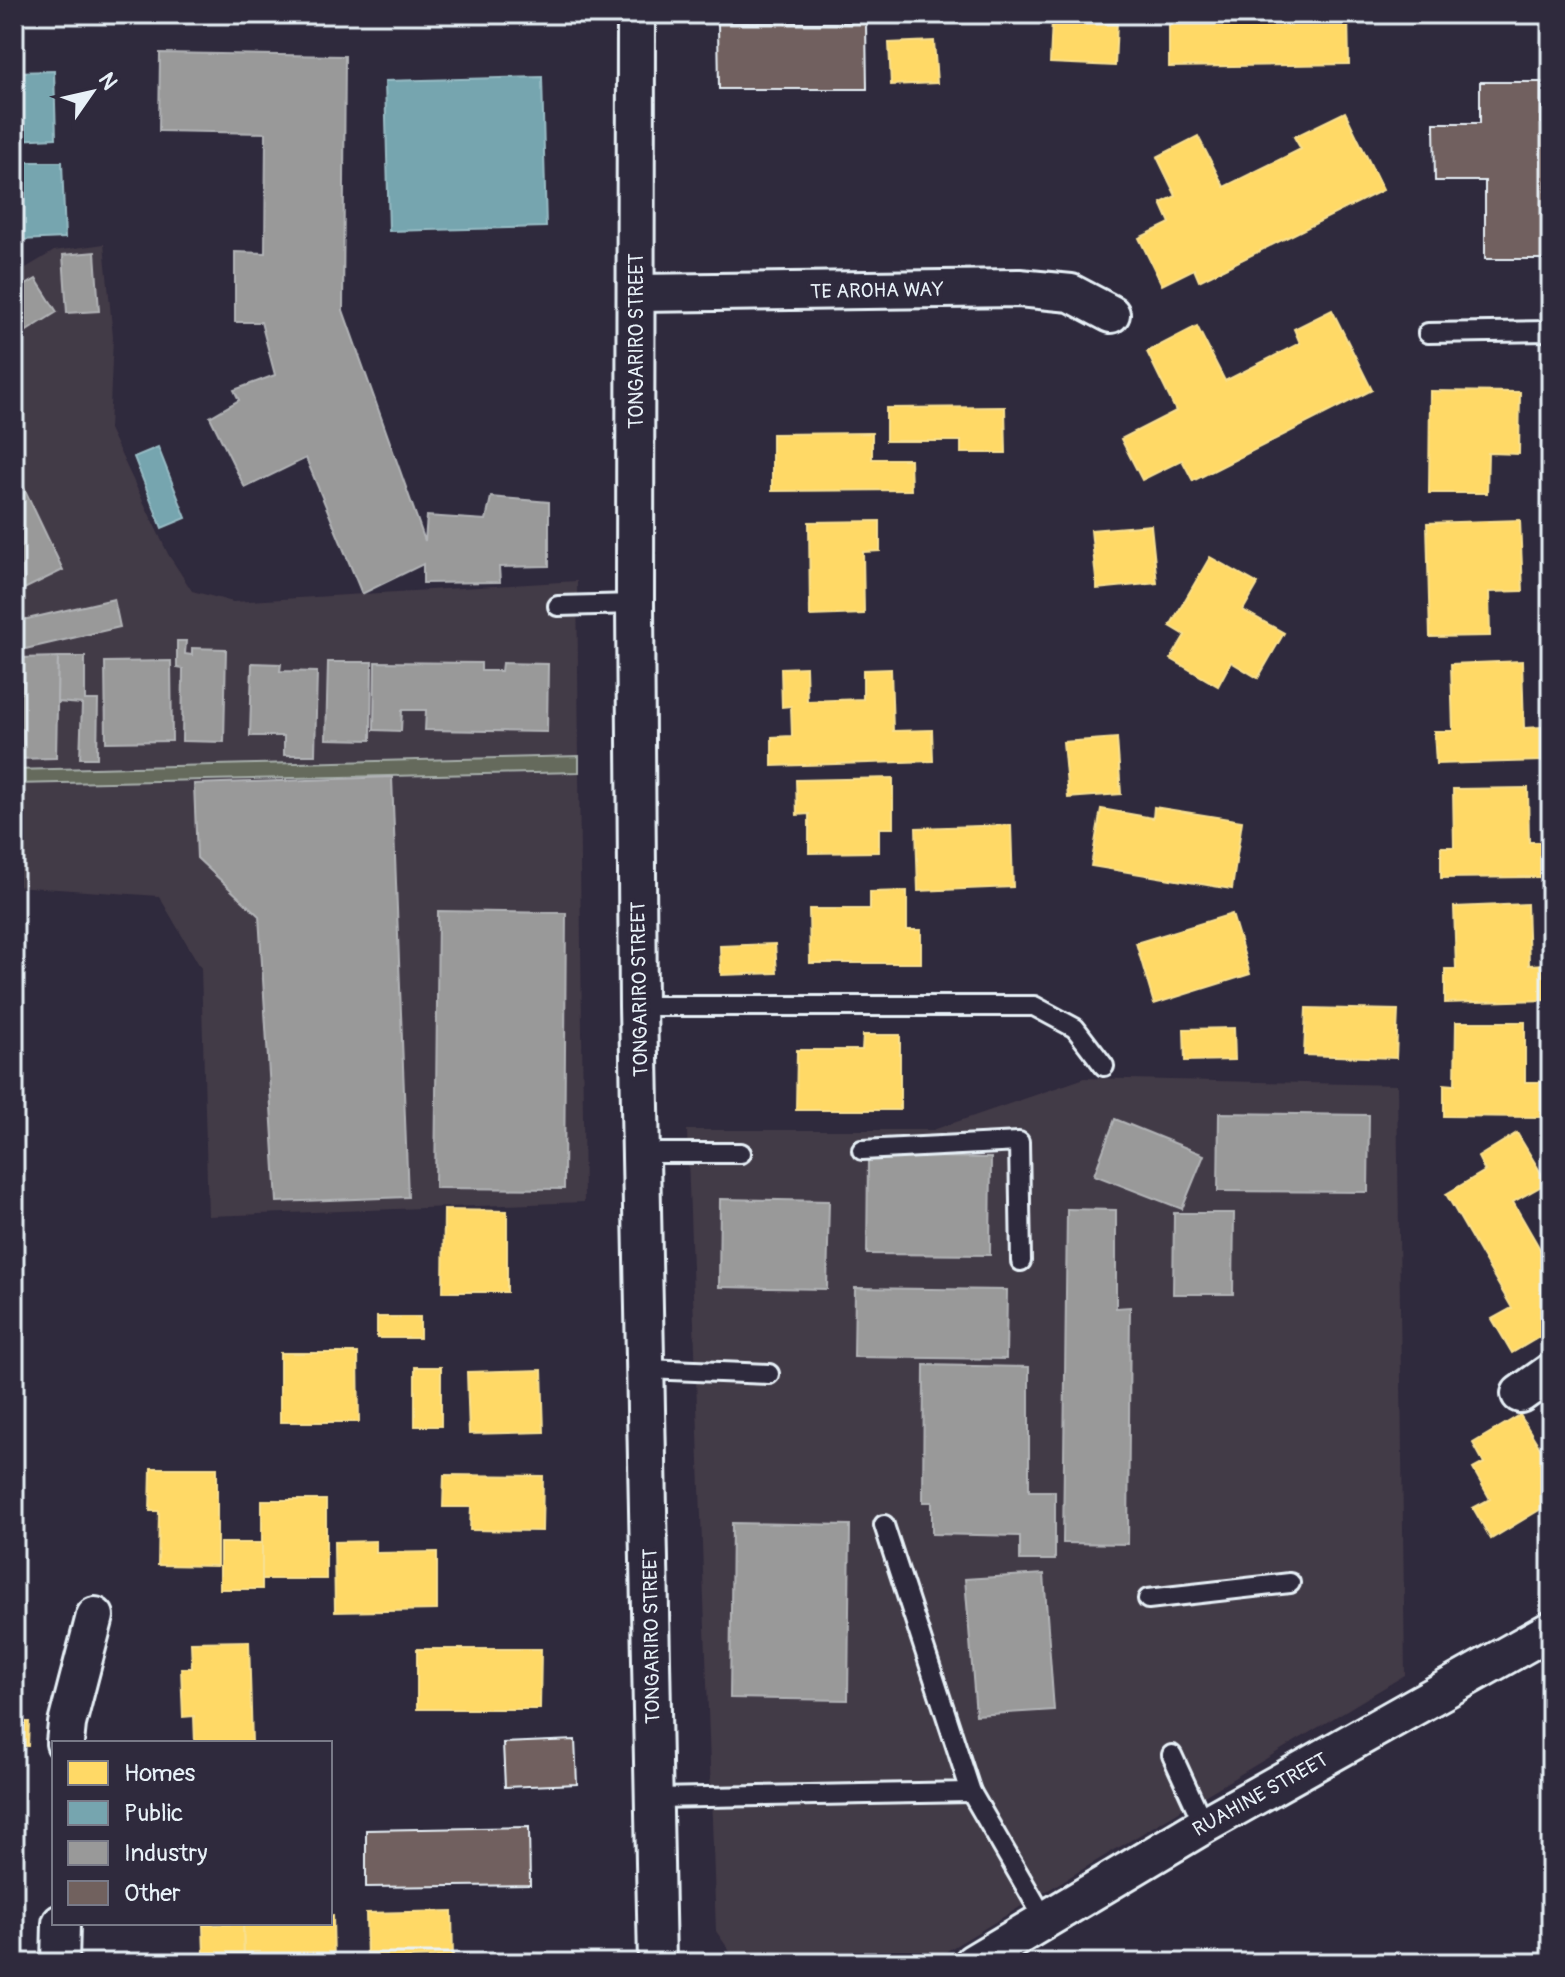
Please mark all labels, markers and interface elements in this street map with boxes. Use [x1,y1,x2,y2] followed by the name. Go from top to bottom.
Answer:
[52,52,132,132] north arrow
[92,67,124,95] text: N
[624,253,649,429] street label: TONGARIRO STREET
[810,277,944,304] street label: TE AROHA WAY
[625,901,654,1077] street label: TONGARIRO STREET
[637,1548,666,1724] street label: TONGARIRO STREET
[52,1741,332,1925] legend
[1188,1747,1332,1842] street label: RUAHINE STREET
[124,1759,196,1788] text: Homes
[124,1799,183,1828] text: Public
[124,1839,207,1868] text: Industry
[124,1879,181,1908] text: Other

